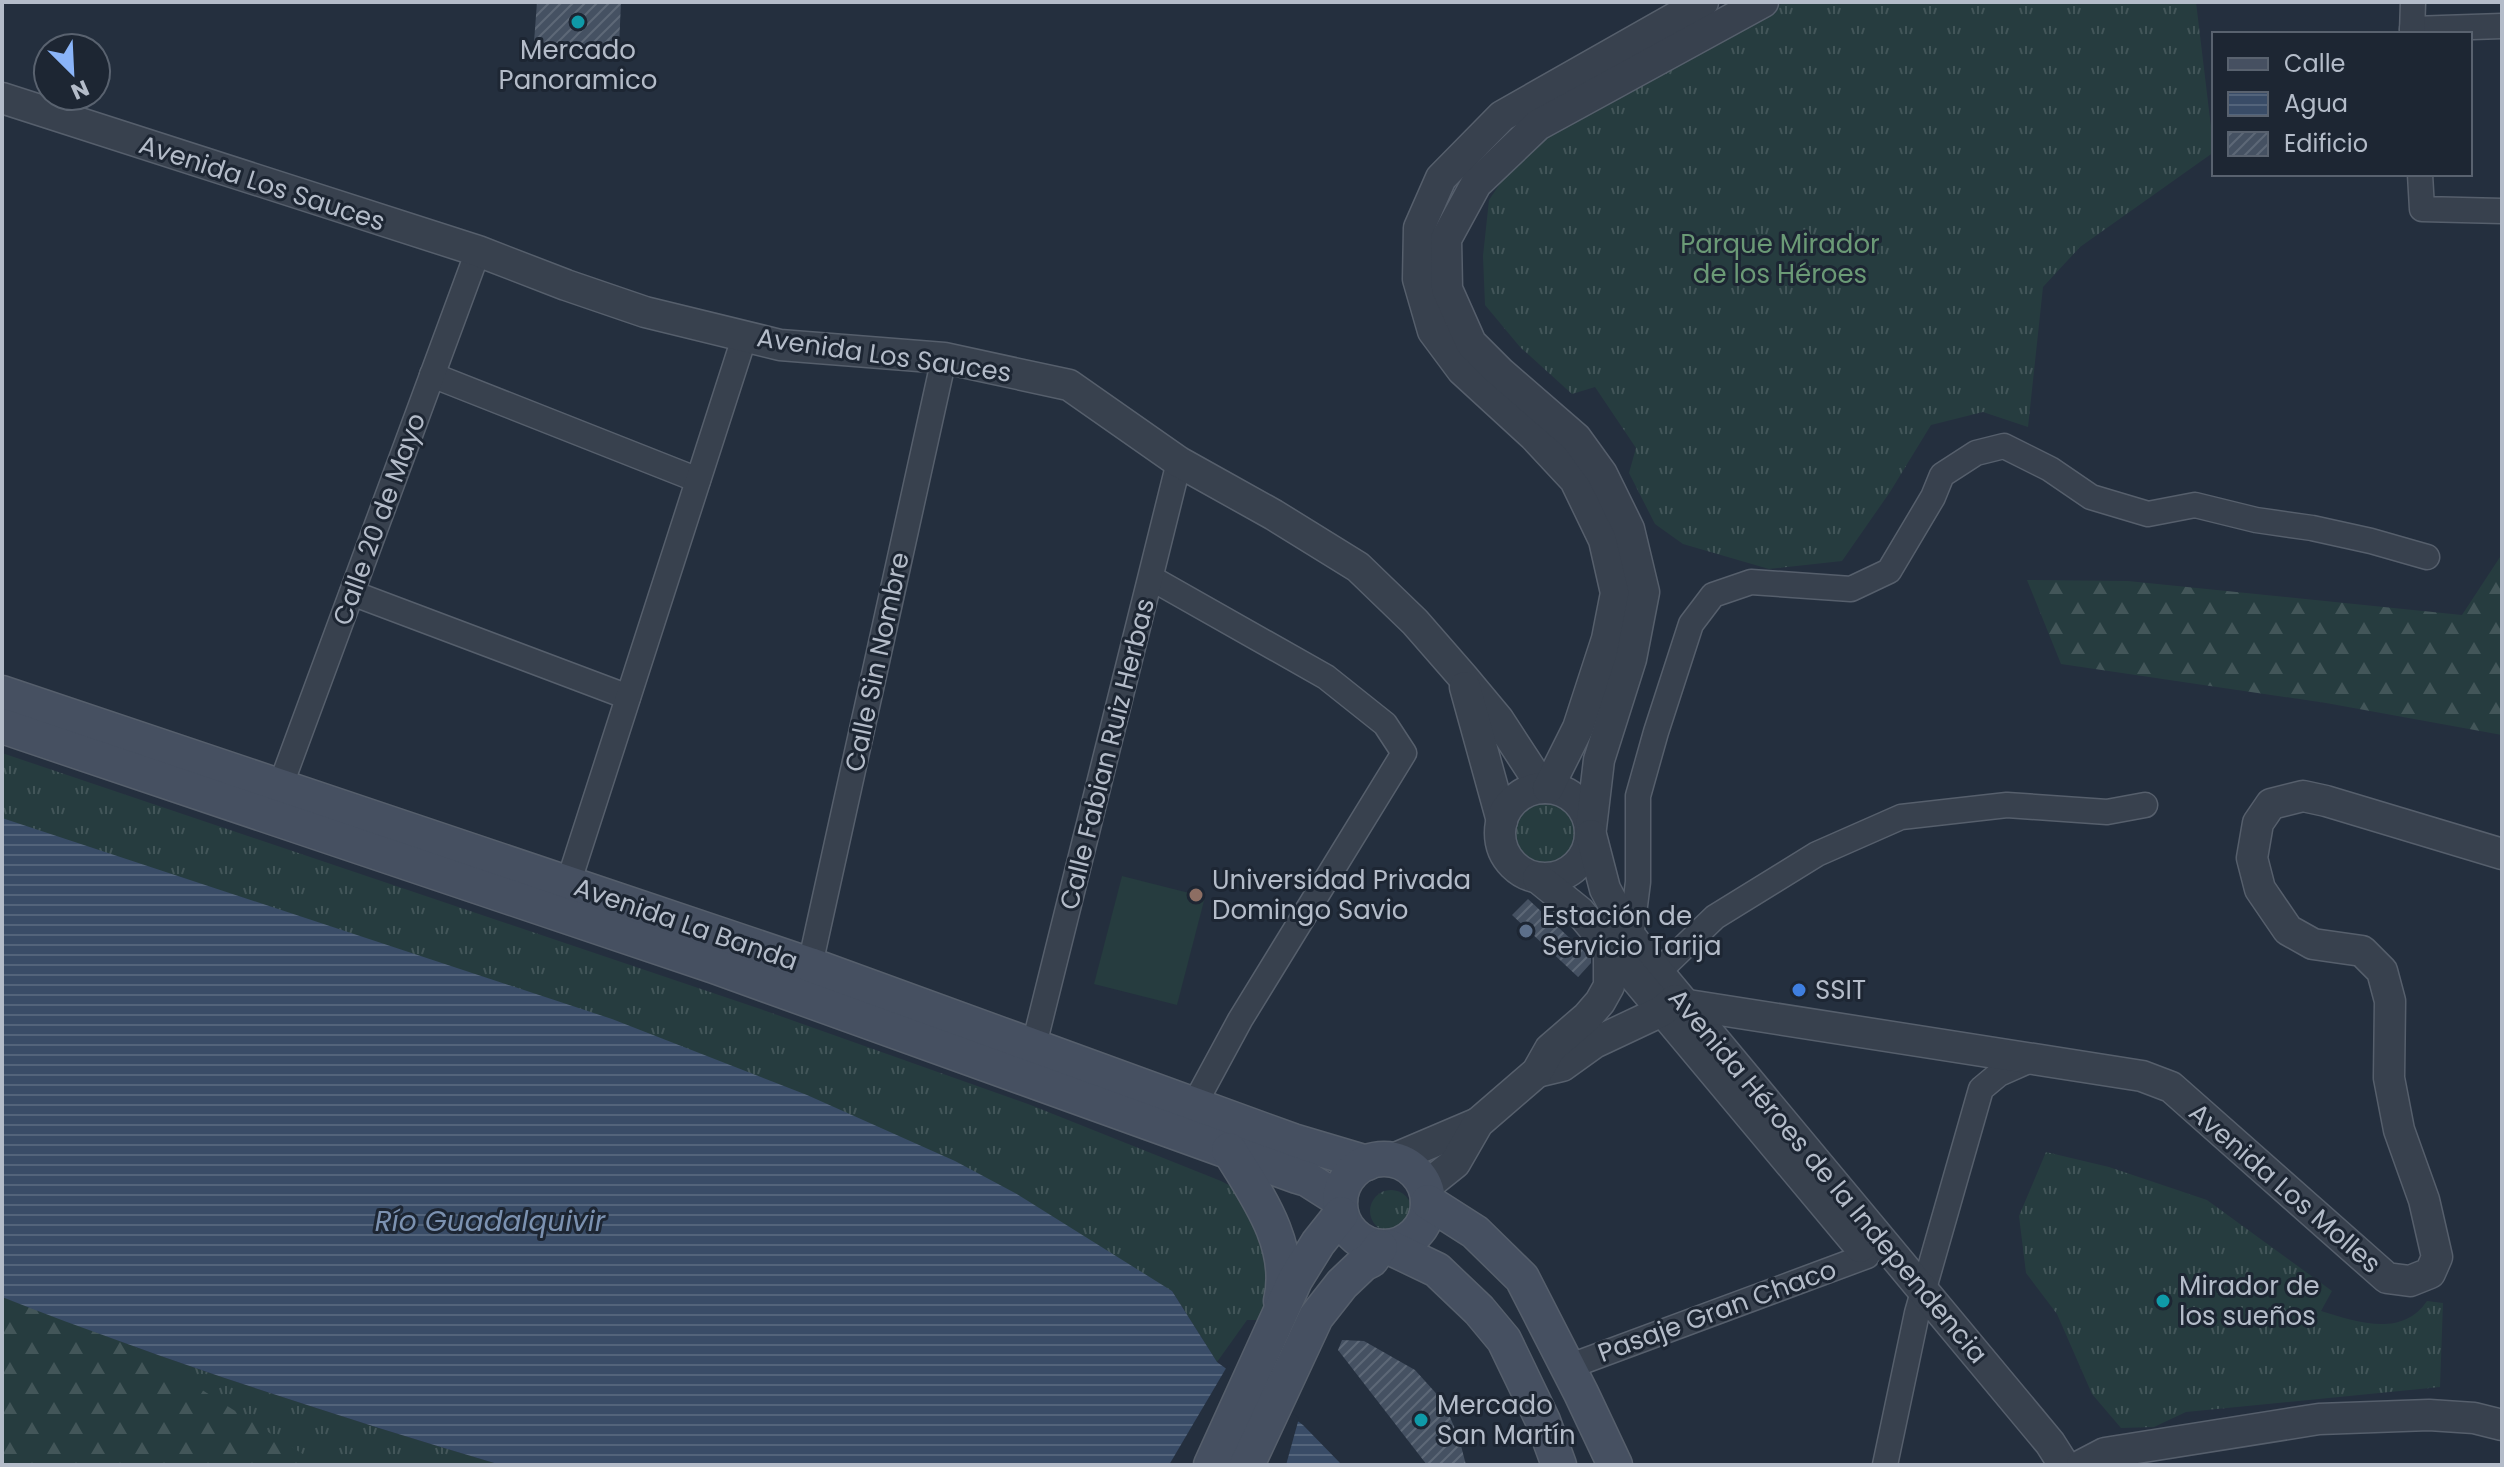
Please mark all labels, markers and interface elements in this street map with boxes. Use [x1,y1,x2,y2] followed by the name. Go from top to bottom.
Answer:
[569,13,587,31] marker: Mercado Panoramico
[32,32,112,112] north arrow
[499,32,657,98] place label: Mercado Panoramico
[2212,32,2472,176] legend
[2284,47,2345,80] text: Calle
[66,72,94,107] text: N
[2284,87,2348,120] text: Agua
[134,126,390,240] street label: Avenida Los Sauces
[2284,127,2368,160] text: Edificio
[1680,226,1880,292] park label: Parque Mirador de los Héroes
[754,319,1014,391] street label: Avenida Los Sauces
[324,408,434,630] street label: Calle 20 de Mayo
[836,549,918,775] street label: Calle Sin Nombre
[1051,595,1163,913] street label: Calle Fabian Ruiz Herbas
[1212,862,1471,928] place label: Universidad Privada Domingo Savio
[569,869,803,979] street label: Avenida La Banda
[1187,886,1205,904] marker: Universidad Privada Domingo Savio
[1542,898,1722,964] place label: Estación de Servicio Tarija
[1517,922,1535,940] marker: Estación de Servicio Tarija
[1815,972,1866,1008] place label: SSIT
[1660,981,1996,1371] street label: Avenida Héroes de la Independencia
[1790,981,1808,999] marker: SSIT
[2181,1095,2389,1281] street label: Avenida Los Molles
[375,1202,606,1241] water label: Río Guadalquivir
[1593,1251,1841,1371] street label: Pasaje Gran Chaco
[2179,1268,2320,1334] place label: Mirador de los sueños
[2154,1292,2172,1310] marker: Mirador de los sueños
[1437,1387,1576,1453] place label: Mercado San Martín
[1412,1411,1430,1429] marker: Mercado San Martín

